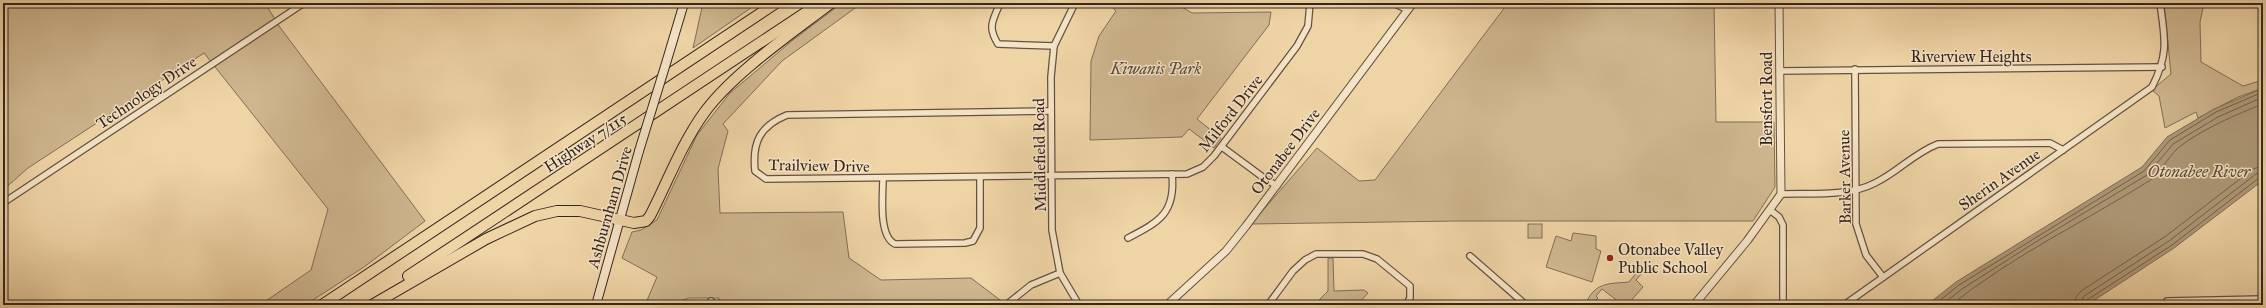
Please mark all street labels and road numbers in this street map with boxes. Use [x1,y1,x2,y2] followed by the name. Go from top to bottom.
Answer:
[1911,47,2032,67] street label: Riverview Heights
[93,52,201,134] street label: Technology Drive
[1757,52,1776,146] street label: Bensfort Road
[1194,71,1267,156] street label: Milford Drive
[1029,98,1050,212] street label: Middlefield Road
[1247,104,1324,198] street label: Otonabee Drive
[540,108,631,177] street label: Highway 7/115
[1834,129,1855,224] street label: Barker Avenue
[583,144,636,271] street label: Ashburnham Drive
[1955,144,2044,215] street label: Sherin Avenue
[768,155,870,176] street label: Trailview Drive

